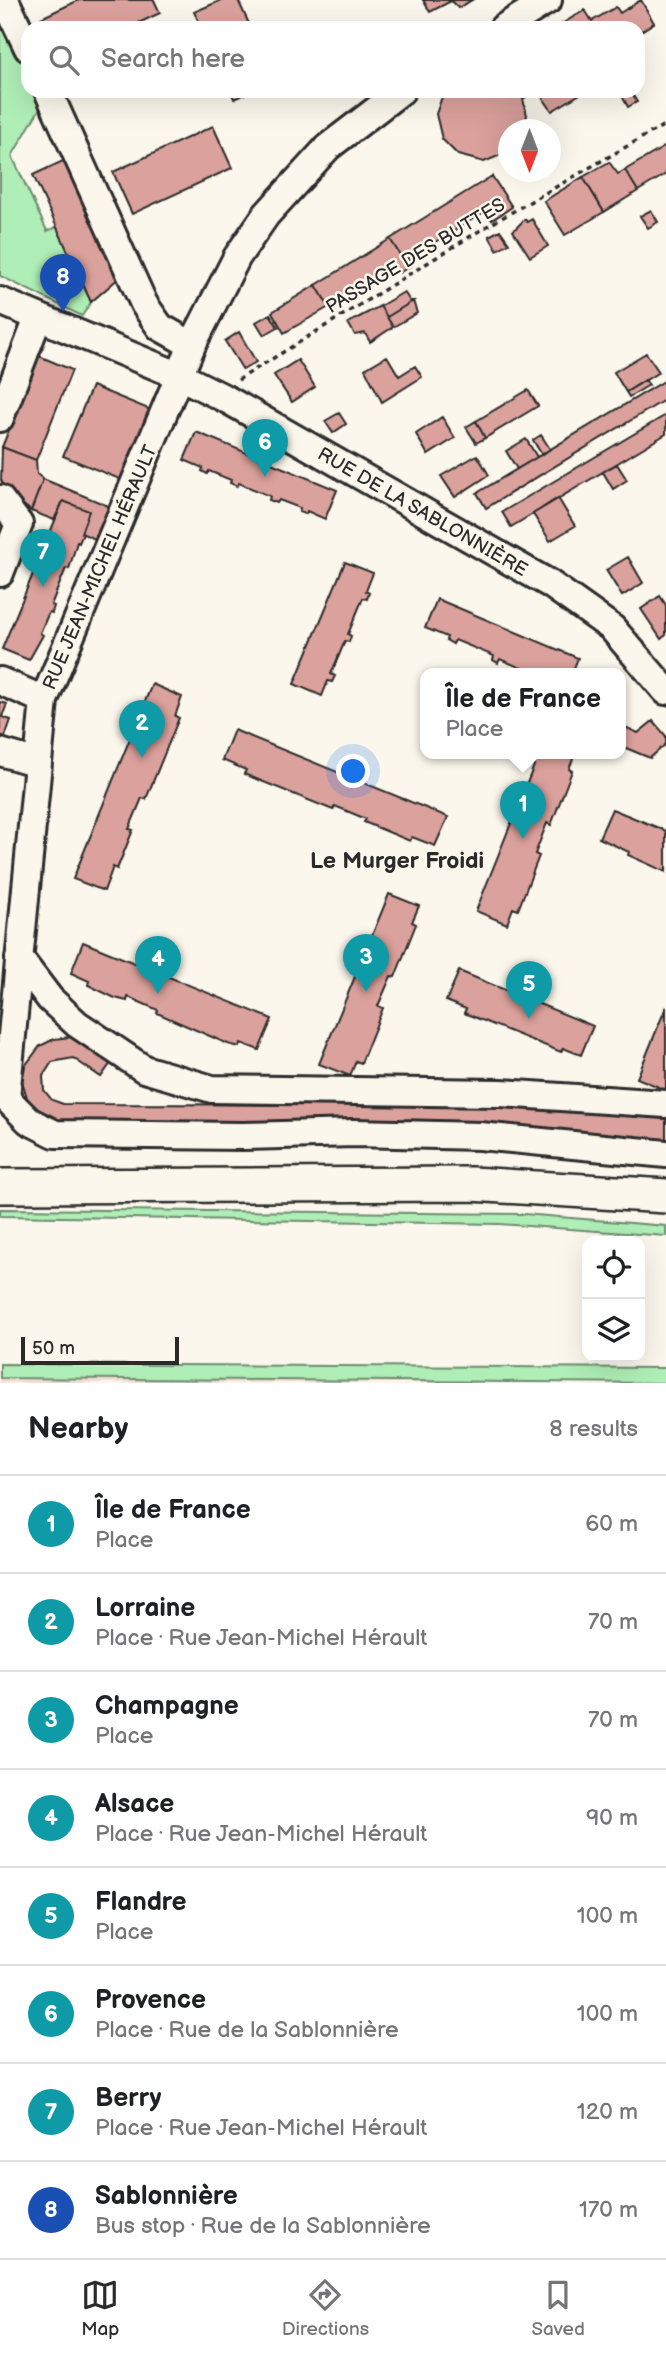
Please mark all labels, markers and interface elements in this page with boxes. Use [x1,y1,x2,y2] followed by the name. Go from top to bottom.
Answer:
[21,21,645,98] search box
[45,41,83,79] icon: search
[101,44,245,75] text: Search here
[498,119,561,182] north arrow
[322,194,510,319] street label: PASSAGE DES BUTTES
[40,254,86,312] pin: 8
[242,419,288,477] pin: 6
[37,441,163,693] street label: RUE JEAN-MICHEL HÉRAULT
[313,442,532,582] street label: RUE DE LA SABLONNIÈRE
[20,529,66,587] pin: 7
[420,668,626,759] popup
[445,684,601,715] text: Île de France
[119,700,165,758] pin: 2
[445,715,503,743] text: Place
[336,754,370,788] your location
[500,781,546,839] pin: 1
[310,847,484,875] district label: Le Murger Froidi
[343,934,389,992] pin: 3
[135,936,181,994] pin: 4
[506,961,552,1019] pin: 5
[582,1236,645,1362] map controls
[582,1236,645,1299] button: locate
[582,1299,645,1362] button: layers
[21,1334,178,1366] scale bar
[32,1337,75,1360] text: 50 m
[28,1411,128,1447] text: Nearby
[549,1415,638,1443] text: 8 results
[95,1495,251,1526] text: Île de France
[46,1510,56,1538] text: 1
[585,1510,638,1538] text: 60 m
[95,1526,153,1554] text: Place
[95,1593,195,1624] text: Lorraine
[44,1608,58,1636] text: 2
[588,1608,638,1636] text: 70 m
[95,1624,427,1652] text: Place · Rue Jean-Michel Hérault
[95,1691,239,1722] text: Champagne
[44,1706,58,1734] text: 3
[588,1706,638,1734] text: 70 m
[95,1722,153,1750] text: Place
[95,1789,174,1820] text: Alsace
[44,1804,58,1832] text: 4
[586,1804,638,1832] text: 90 m
[95,1820,427,1848] text: Place · Rue Jean-Michel Hérault
[95,1887,187,1918] text: Flandre
[44,1902,58,1930] text: 5
[577,1902,638,1930] text: 100 m
[95,1918,153,1946] text: Place
[95,1985,206,2016] text: Provence
[44,2000,58,2028] text: 6
[577,2000,638,2028] text: 100 m
[95,2016,399,2044] text: Place · Rue de la Sablonnière
[95,2083,161,2114] text: Berry
[45,2098,57,2126] text: 7
[577,2098,638,2126] text: 120 m
[95,2114,427,2142] text: Place · Rue Jean-Michel Hérault
[95,2181,238,2212] text: Sablonnière
[44,2196,58,2224] text: 8
[579,2196,638,2224] text: 170 m
[95,2212,431,2240] text: Bus stop · Rue de la Sablonnière
[81,2276,119,2341] tab: Map
[282,2276,369,2341] tab: Directions
[531,2276,585,2341] tab: Saved

